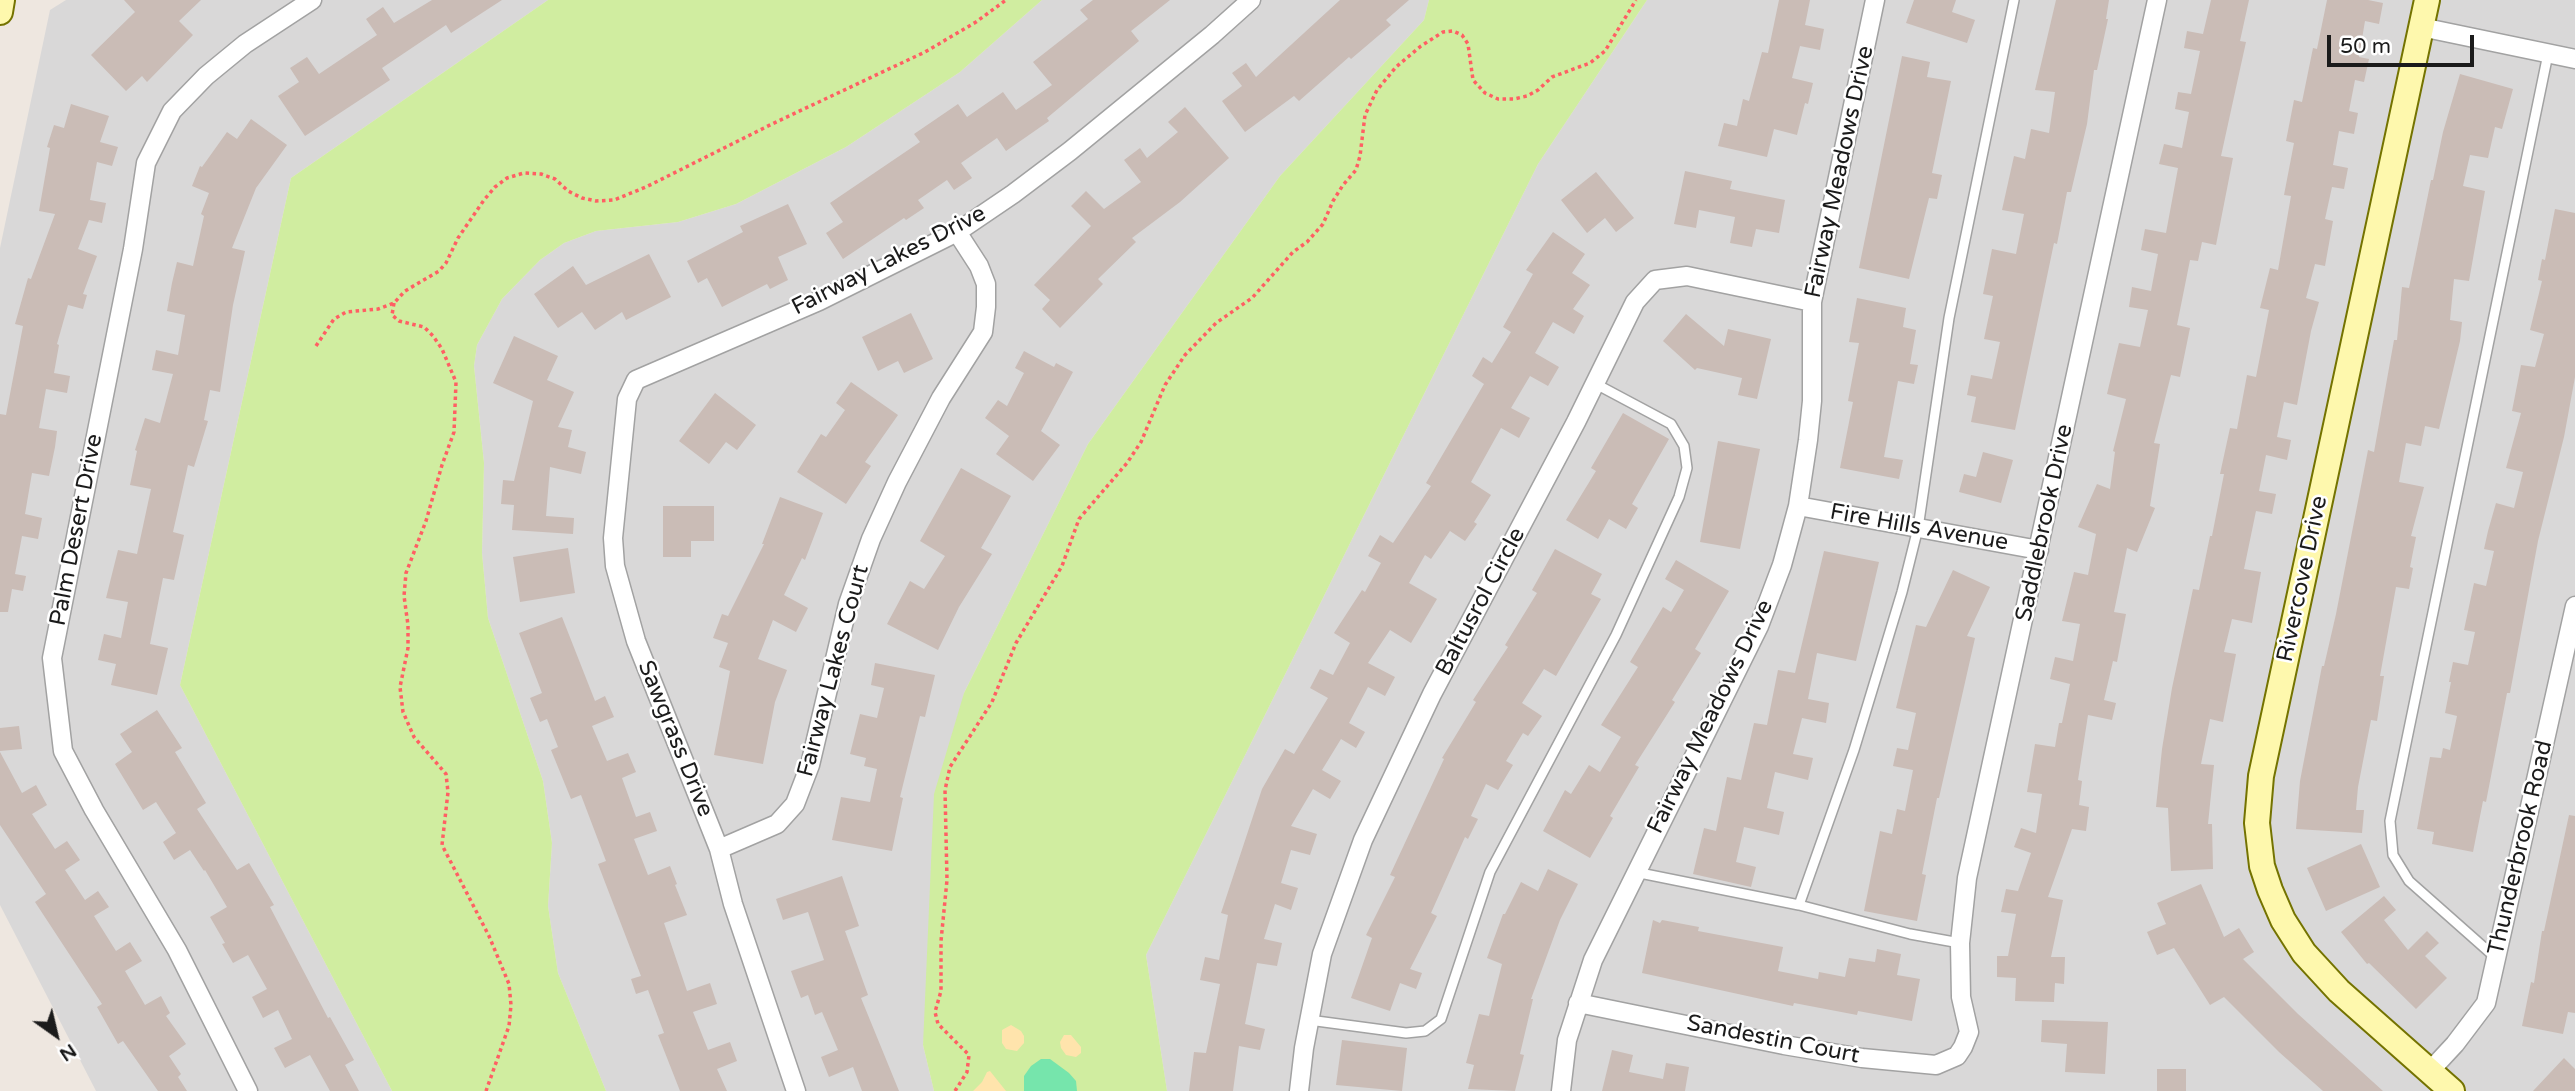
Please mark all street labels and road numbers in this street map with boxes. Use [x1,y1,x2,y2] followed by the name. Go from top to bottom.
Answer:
[1800,43,1880,301] street label: Fairway Meadows Drive
[787,200,991,322] street label: Fairway Lakes Drive
[2011,422,2079,624] street label: Saddlebrook Drive
[45,432,109,628] street label: Palm Desert Drive
[2272,493,2334,665] street label: Rivercove Drive
[1828,499,2010,557] street label: Fire Hills Avenue
[1430,523,1532,681] street label: Baltusrol Circle
[792,562,876,780] street label: Fairway Lakes Court
[1642,596,1780,838] street label: Fairway Meadows Drive
[631,657,719,821] street label: Sawgrass Drive
[2483,738,2559,958] street label: Thunderbrook Road
[1684,1010,1862,1070] street label: Sandestin Court

